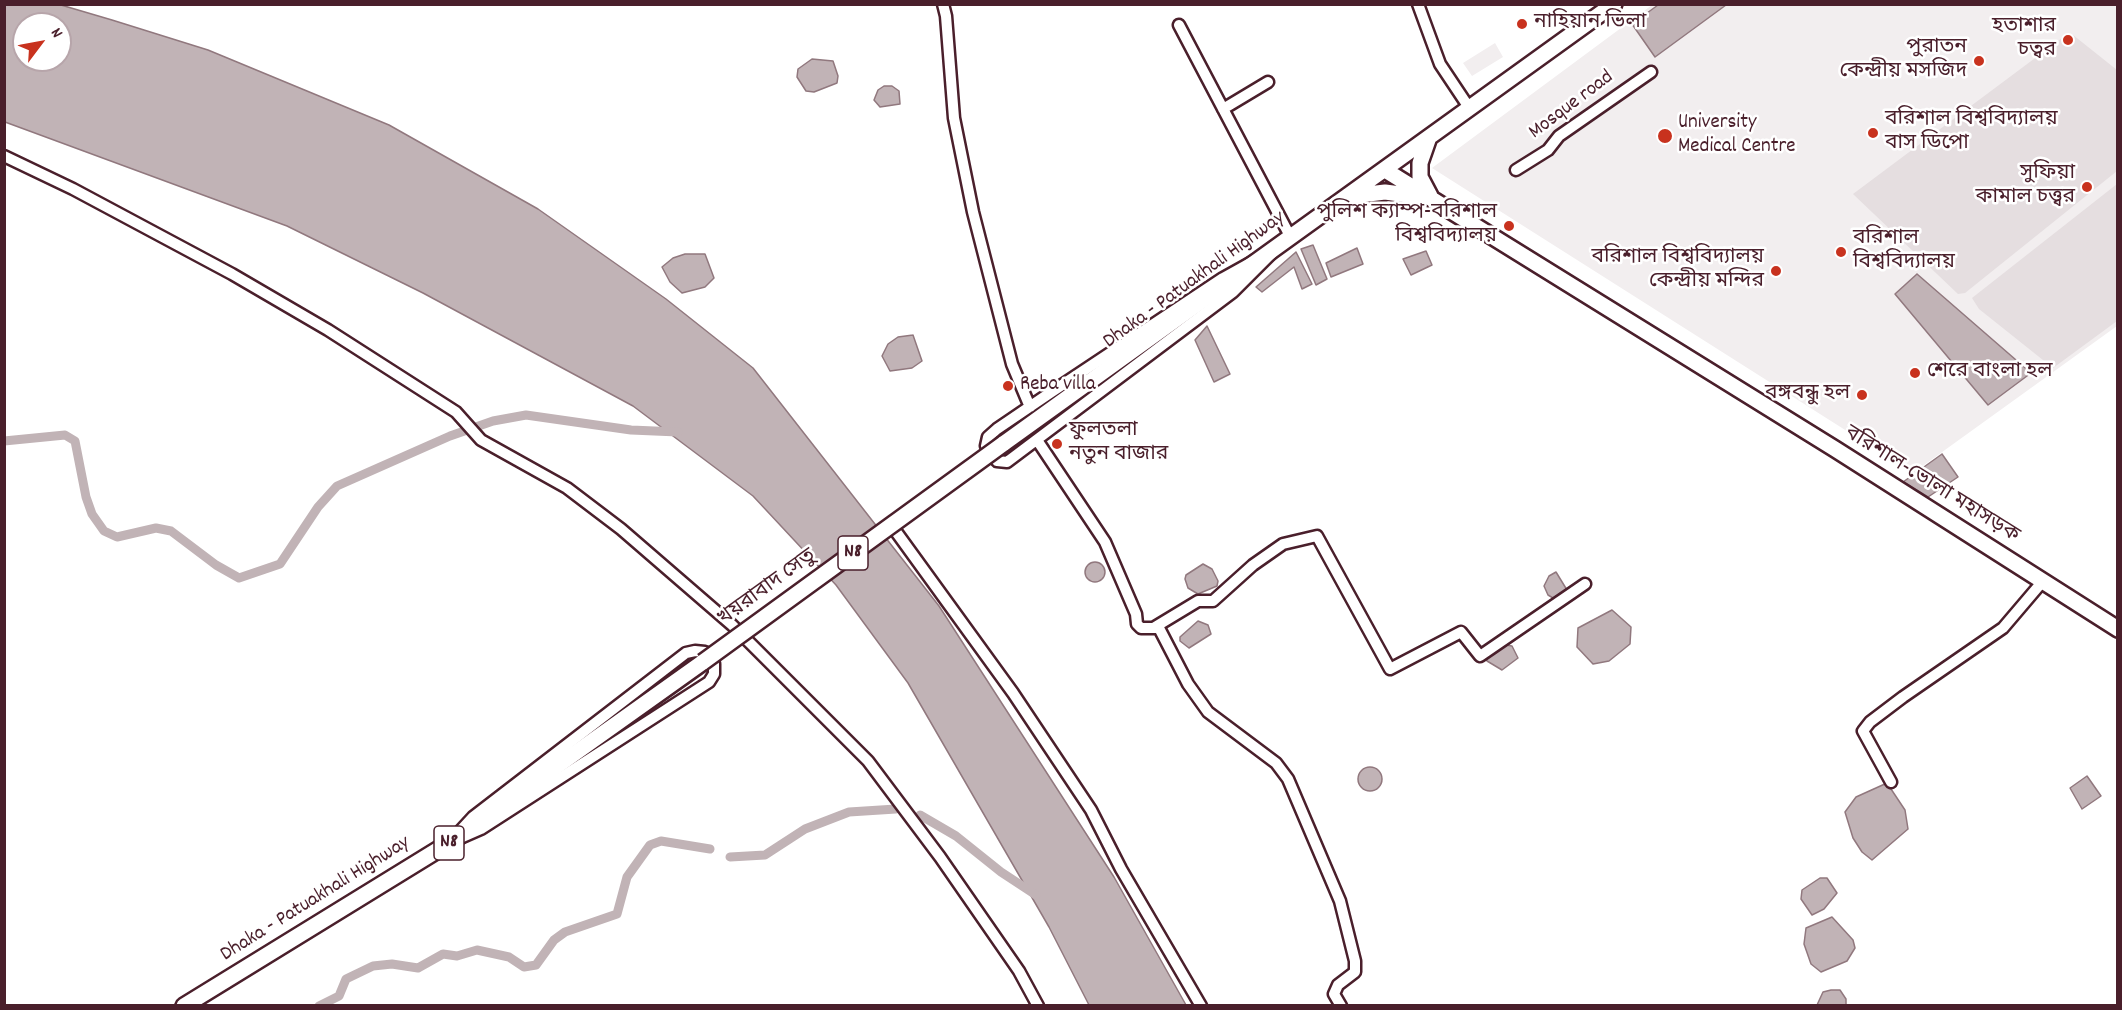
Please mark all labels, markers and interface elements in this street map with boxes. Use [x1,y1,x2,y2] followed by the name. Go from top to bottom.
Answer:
[1534,11,1646,37] place label: নাহিয়ান ভিলা
[12,12,72,72] north arrow
[1992,15,2056,65] place label: হতাশার চত্বর
[1515,17,1529,31] marker: নাহিয়ান ভিলা
[44,24,68,43] text: N
[2061,33,2075,47] marker: হতাশার চত্বর
[1839,36,1967,86] place label: পুরাতন কেন্দ্রীয় মসজিদ
[1972,54,1986,68] marker: পুরাতন কেন্দ্রীয় মসজিদ
[1525,66,1619,146] street label: Mosque road
[1885,108,2058,158] place label: বরিশাল বিশ্ববিদ্যালয় বাস ডিপো
[1678,111,1795,161] place label: University Medical Centre
[1866,126,1880,140] marker: বরিশাল বিশ্ববিদ্যালয় বাস ডিপো
[1656,127,1674,145] marker: University Medical Centre
[1976,162,2075,212] place label: সুফিয়া কামাল চত্ত্বর
[2080,180,2094,194] marker: সুফিয়া কামাল চত্ত্বর
[1316,201,1497,251] place label: পুলিশ ক্যাম্প-বরিশাল বিশ্ববিদ্যালয়
[1099,207,1291,355] street label: Dhaka - Patuakhali Highway
[1502,219,1516,233] marker: পুলিশ ক্যাম্প-বরিশাল বিশ্ববিদ্যালয়
[1853,227,1955,277] place label: বরিশাল বিশ্ববিদ্যালয়
[1834,245,1848,259] marker: বরিশাল বিশ্ববিদ্যালয়
[1591,246,1764,296] place label: বরিশাল বিশ্ববিদ্যালয় কেন্দ্রীয় মন্দির
[1769,264,1783,278] marker: বরিশাল বিশ্ববিদ্যালয় কেন্দ্রীয় মন্দির
[1927,360,2053,386] place label: শেরে বাংলা হল
[1908,366,1922,380] marker: শেরে বাংলা হল
[1020,373,1096,399] place label: Reba villa
[1001,379,1015,393] marker: Reba villa
[1765,382,1850,408] place label: বঙ্গবন্ধু হল
[1855,388,1869,402] marker: বঙ্গবন্ধু হল
[1069,419,1168,469] place label: ফুলতলা নতুন বাজার
[1839,422,2023,550] street label: বরিশাল-ভোলা মহাসড়ক
[1050,437,1064,451] marker: ফুলতলা নতুন বাজার
[838,536,868,570] road number: N8
[714,545,822,633] street label: খয়রাবাদ সেতু
[434,826,464,860] road number: N8
[217,831,415,969] street label: Dhaka - Patuakhali Highway

